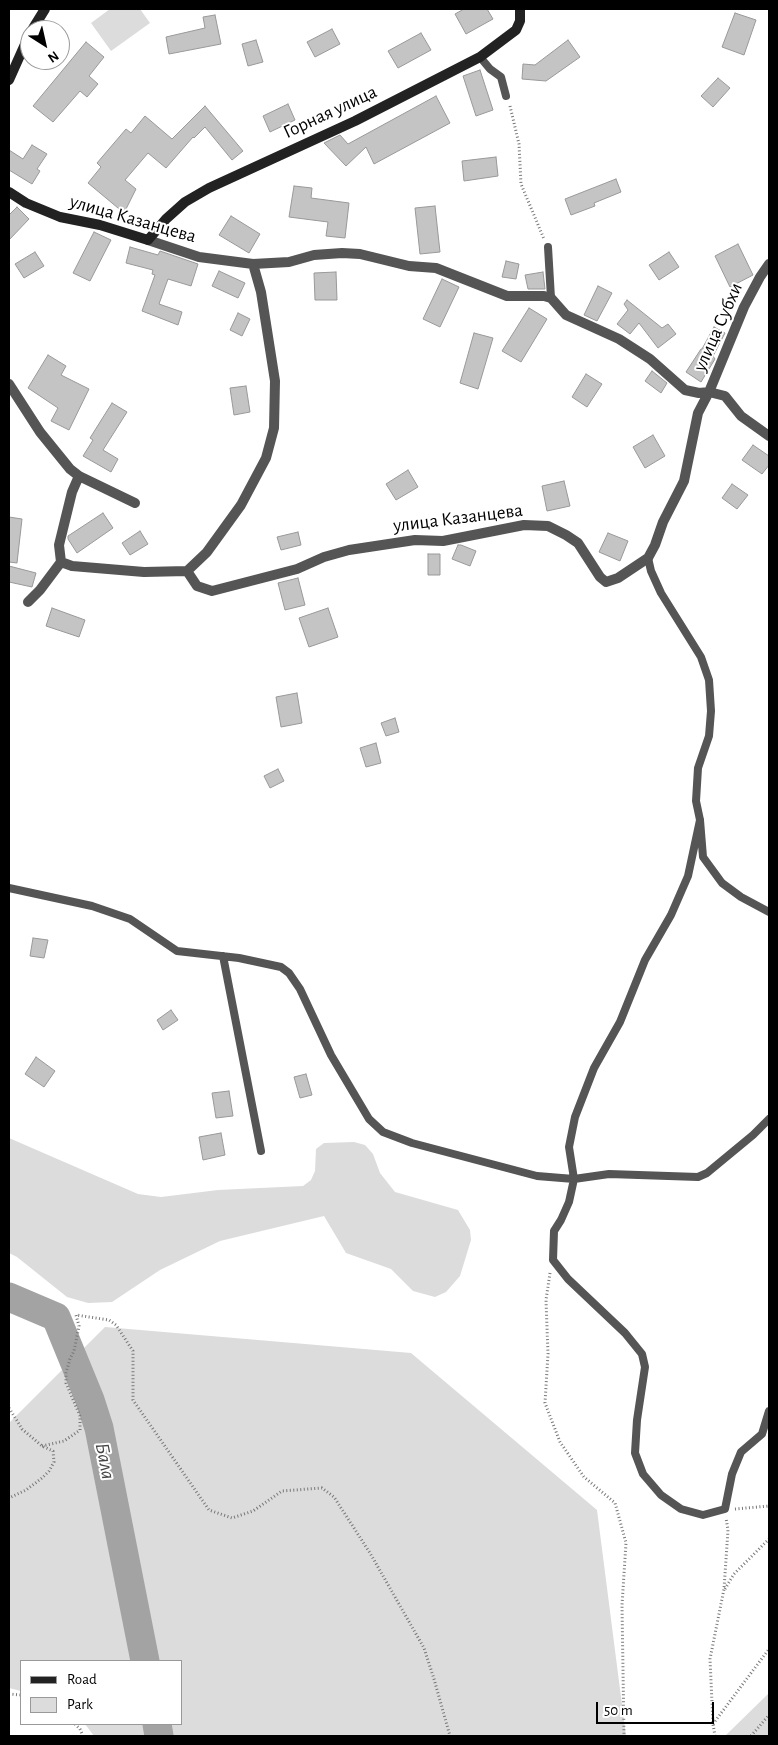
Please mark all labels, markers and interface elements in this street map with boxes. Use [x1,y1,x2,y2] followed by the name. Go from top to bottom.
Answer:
[20,20,70,70] north arrow
[45,48,61,65] text: N
[279,80,381,144] street label: Горная улица
[67,190,199,248] street label: улица Казанцева
[688,279,748,375] street label: улица Субхи
[392,499,524,537] street label: улица Казанцева
[90,1441,120,1481] water label: Бала
[20,1660,182,1725] legend
[67,1672,97,1687] text: Road
[598,1692,716,1724] scale bar
[67,1697,93,1712] text: Park
[604,1703,633,1718] text: 50 m

